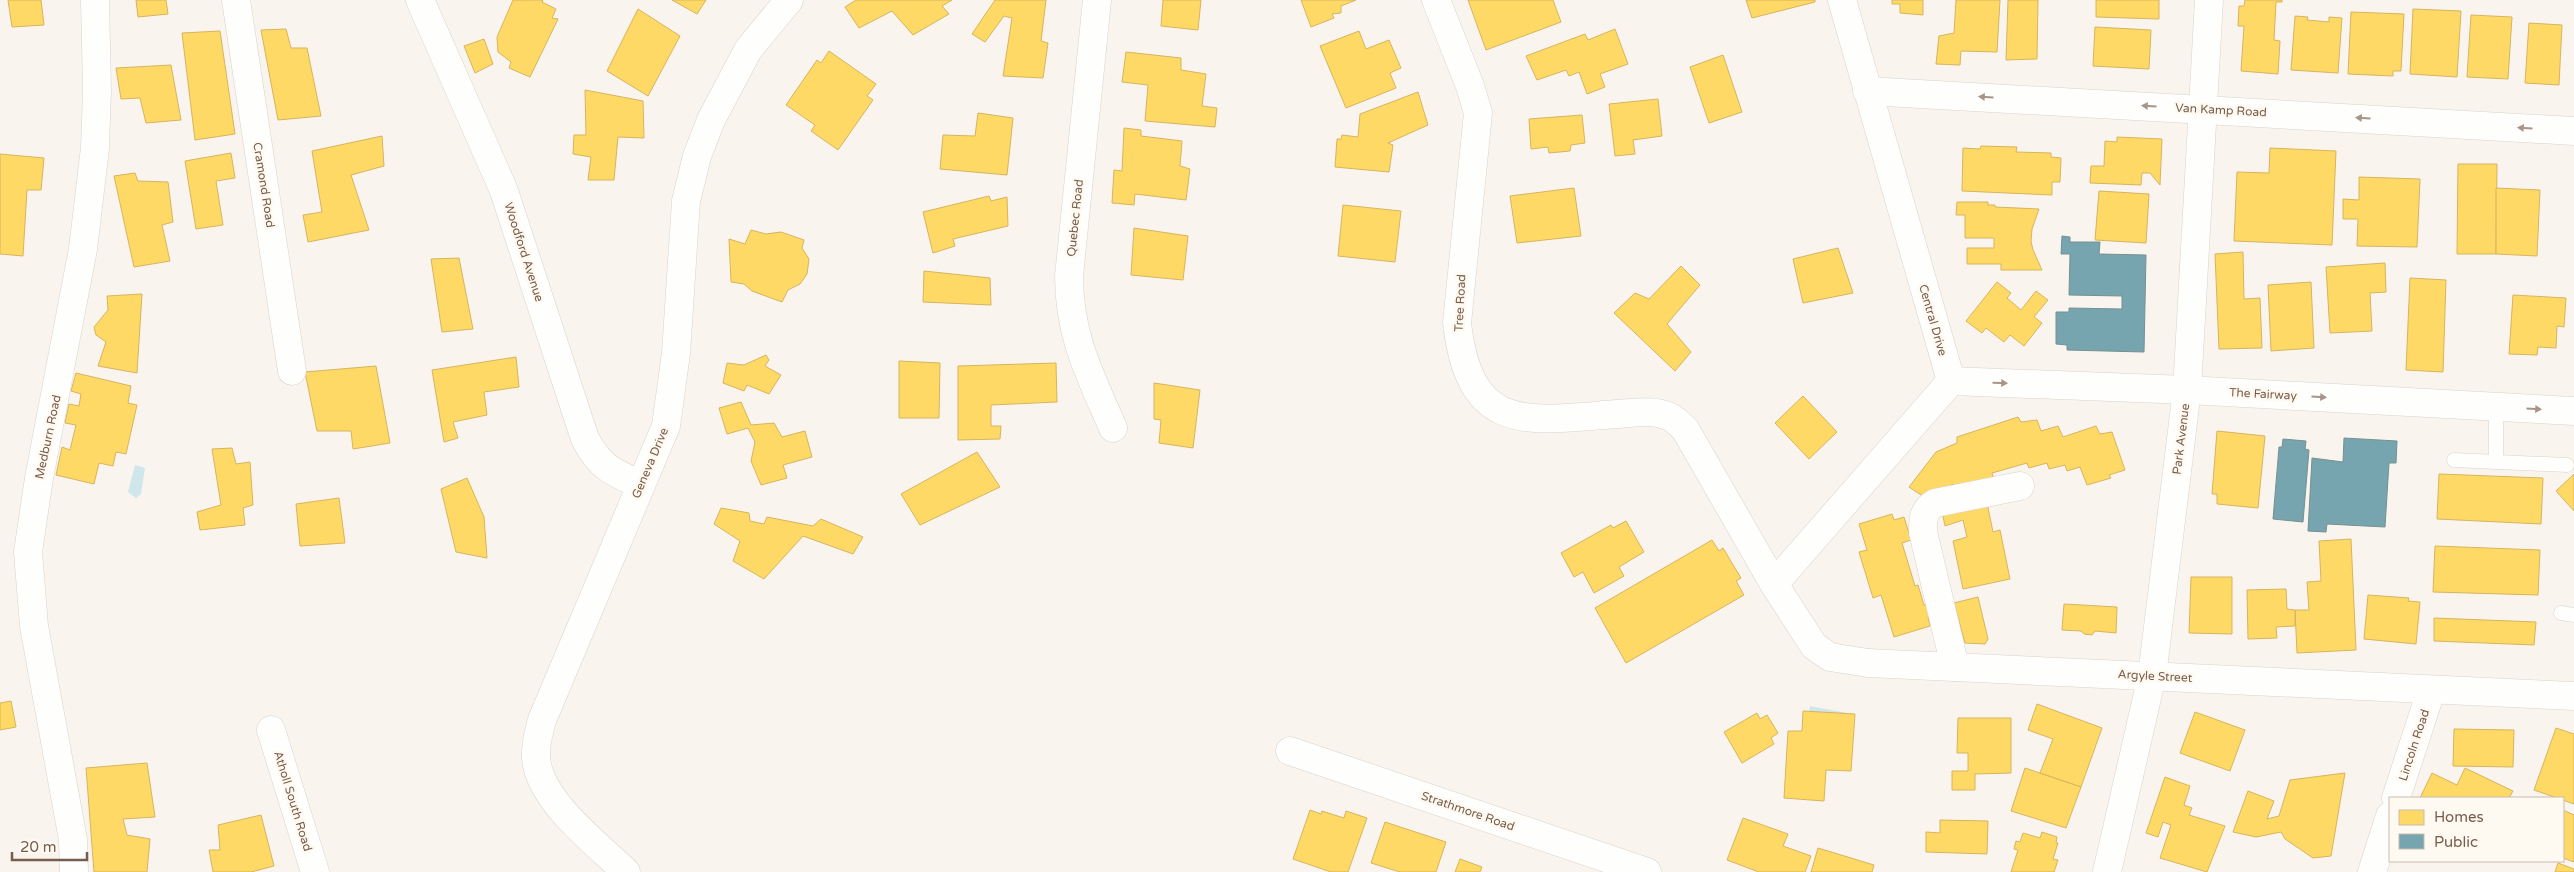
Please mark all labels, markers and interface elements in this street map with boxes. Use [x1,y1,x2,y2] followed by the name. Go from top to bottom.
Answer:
[1978,93,1994,101] one-way arrow
[2140,101,2156,109] one-way arrow
[2175,101,2267,119] street label: Van Kamp Road
[2355,114,2371,122] one-way arrow
[2517,124,2533,132] one-way arrow
[250,141,278,229] street label: Cramond Road
[1064,179,1086,257] street label: Quebec Road
[501,201,547,303] street label: Woodford Avenue
[1451,274,1469,332] street label: Tree Road
[1916,283,1950,358] street label: Central Drive
[1992,379,2008,387] one-way arrow
[2229,385,2298,403] street label: The Fairway
[32,394,64,480] street label: Medburn Road
[2312,394,2328,402] one-way arrow
[2170,402,2192,475] street label: Park Avenue
[2526,406,2542,414] one-way arrow
[629,425,671,501] street label: Geneva Drive
[2117,667,2193,685] street label: Argyle Street
[2396,707,2432,783] street label: Lincoln Road
[271,749,315,853] street label: Atholl South Road
[1420,788,1516,834] street label: Strathmore Road
[2389,797,2564,862] legend
[2434,808,2484,826] text: Homes
[12,830,88,862] scale bar
[2434,833,2478,851] text: Public
[20,838,57,856] text: 20 m

